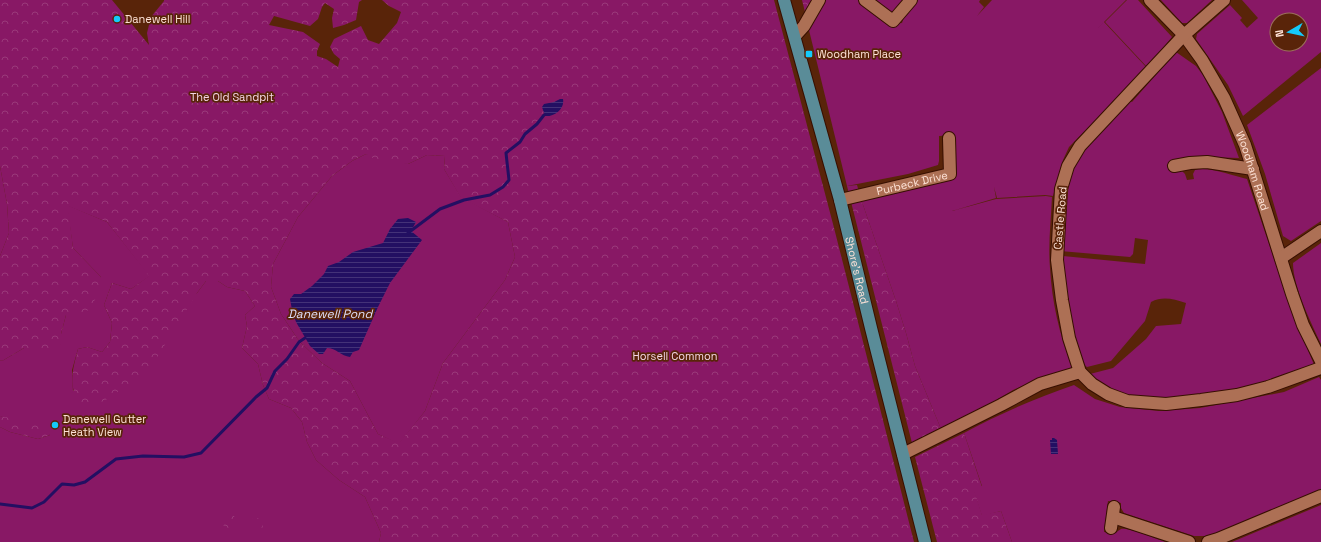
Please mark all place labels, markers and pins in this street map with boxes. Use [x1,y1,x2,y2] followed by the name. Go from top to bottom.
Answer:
[125,12,191,26] place label: Danewell Hill
[112,14,122,24] marker: Danewell Hill
[817,47,901,61] place label: Woodham Place
[804,49,814,59] marker: Woodham Place
[63,412,146,439] place label: Danewell Gutter Heath View
[50,420,60,430] marker: Danewell Gutter Heath View

